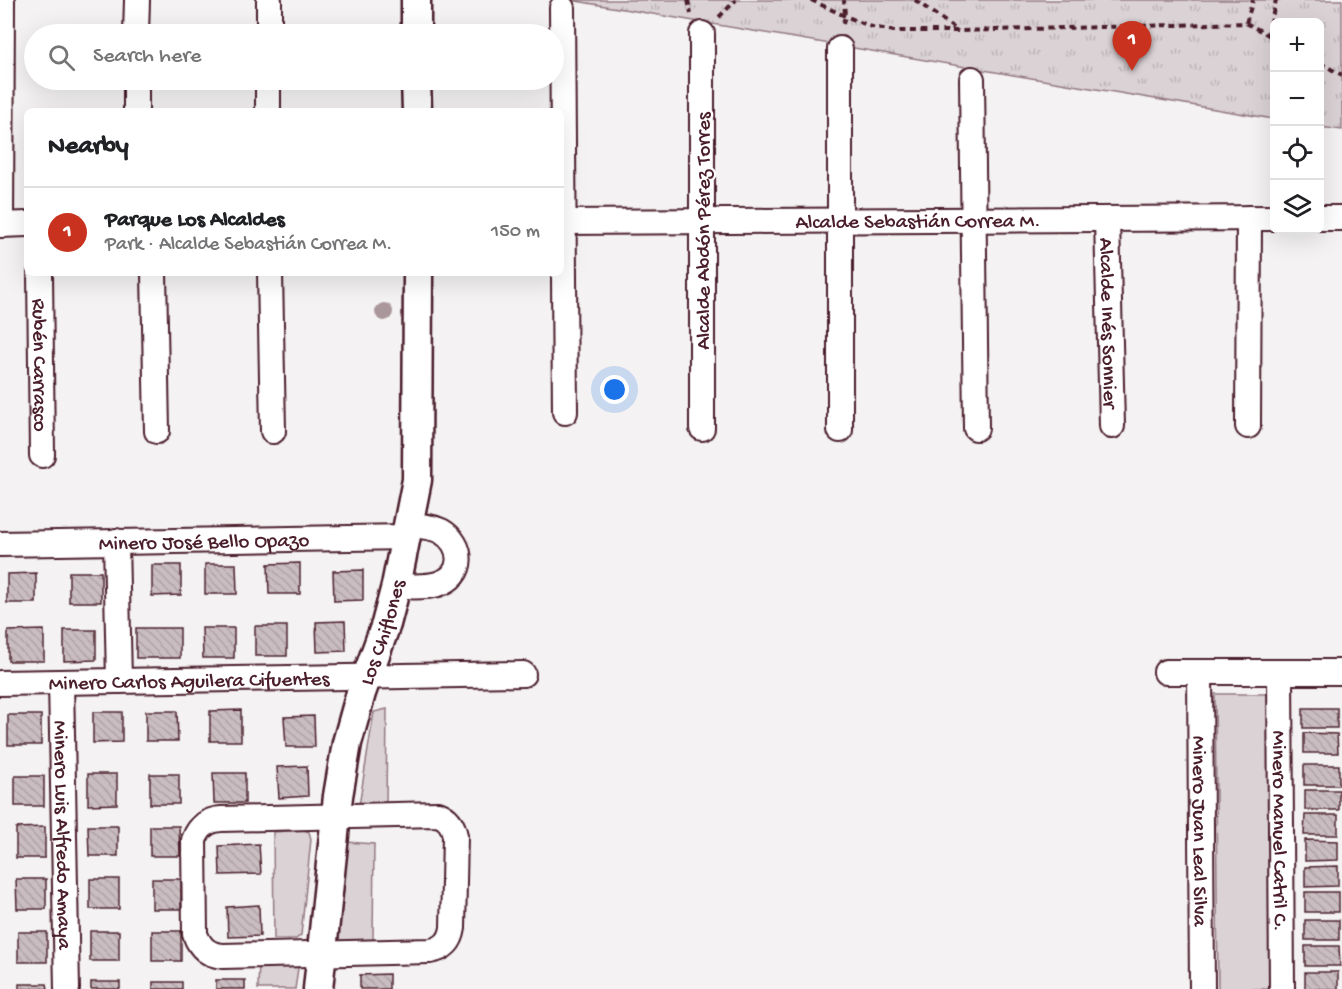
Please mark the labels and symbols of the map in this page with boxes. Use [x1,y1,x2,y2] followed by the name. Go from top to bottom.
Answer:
[1112,22,1152,71] pin: 1
[693,111,718,350] street label: Alcalde Abdón Pérez Torres
[795,210,1041,237] street label: Alcalde Sebastián Correa M.
[1091,237,1121,410] street label: Alcalde Inés Sonnier
[24,298,51,432] street label: Rubén Carrasco
[600,375,629,404] your location
[99,530,310,558] street label: Minero José Bello Opazo
[356,577,413,689] street label: Los Chiflones
[49,668,331,698] street label: Minero Carlos Aguilera Cifuentes
[46,720,75,951] street label: Minero Luis Alfredo Amaya
[1264,730,1291,932] street label: Minero Manuel Catril C.
[1184,736,1211,928] street label: Minero Juan Leal Silva

